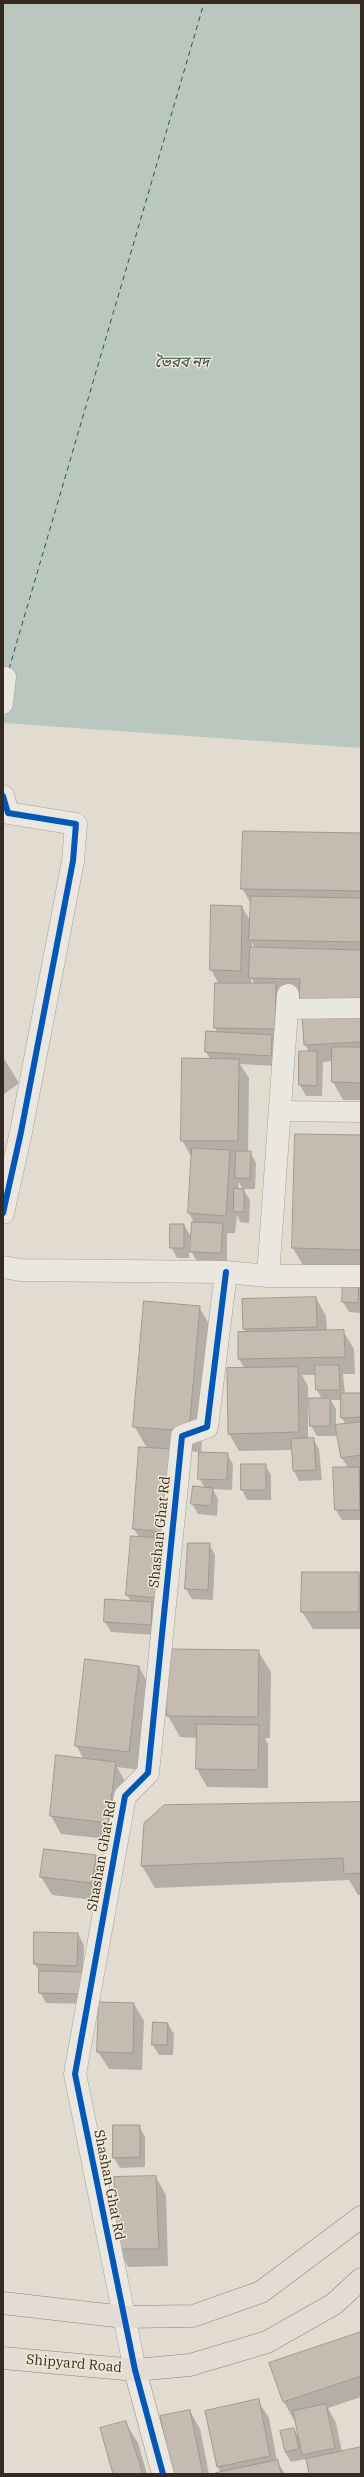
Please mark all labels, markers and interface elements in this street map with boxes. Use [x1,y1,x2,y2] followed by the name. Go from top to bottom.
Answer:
[155,354,209,372] water label: ভৈরব নদ
[146,1475,174,1589] street label: Shashan Ghat Rd
[84,1799,120,1913] street label: Shashan Ghat Rd
[90,2128,128,2242] street label: Shashan Ghat Rd
[25,2351,123,2377] street label: Shipyard Road

